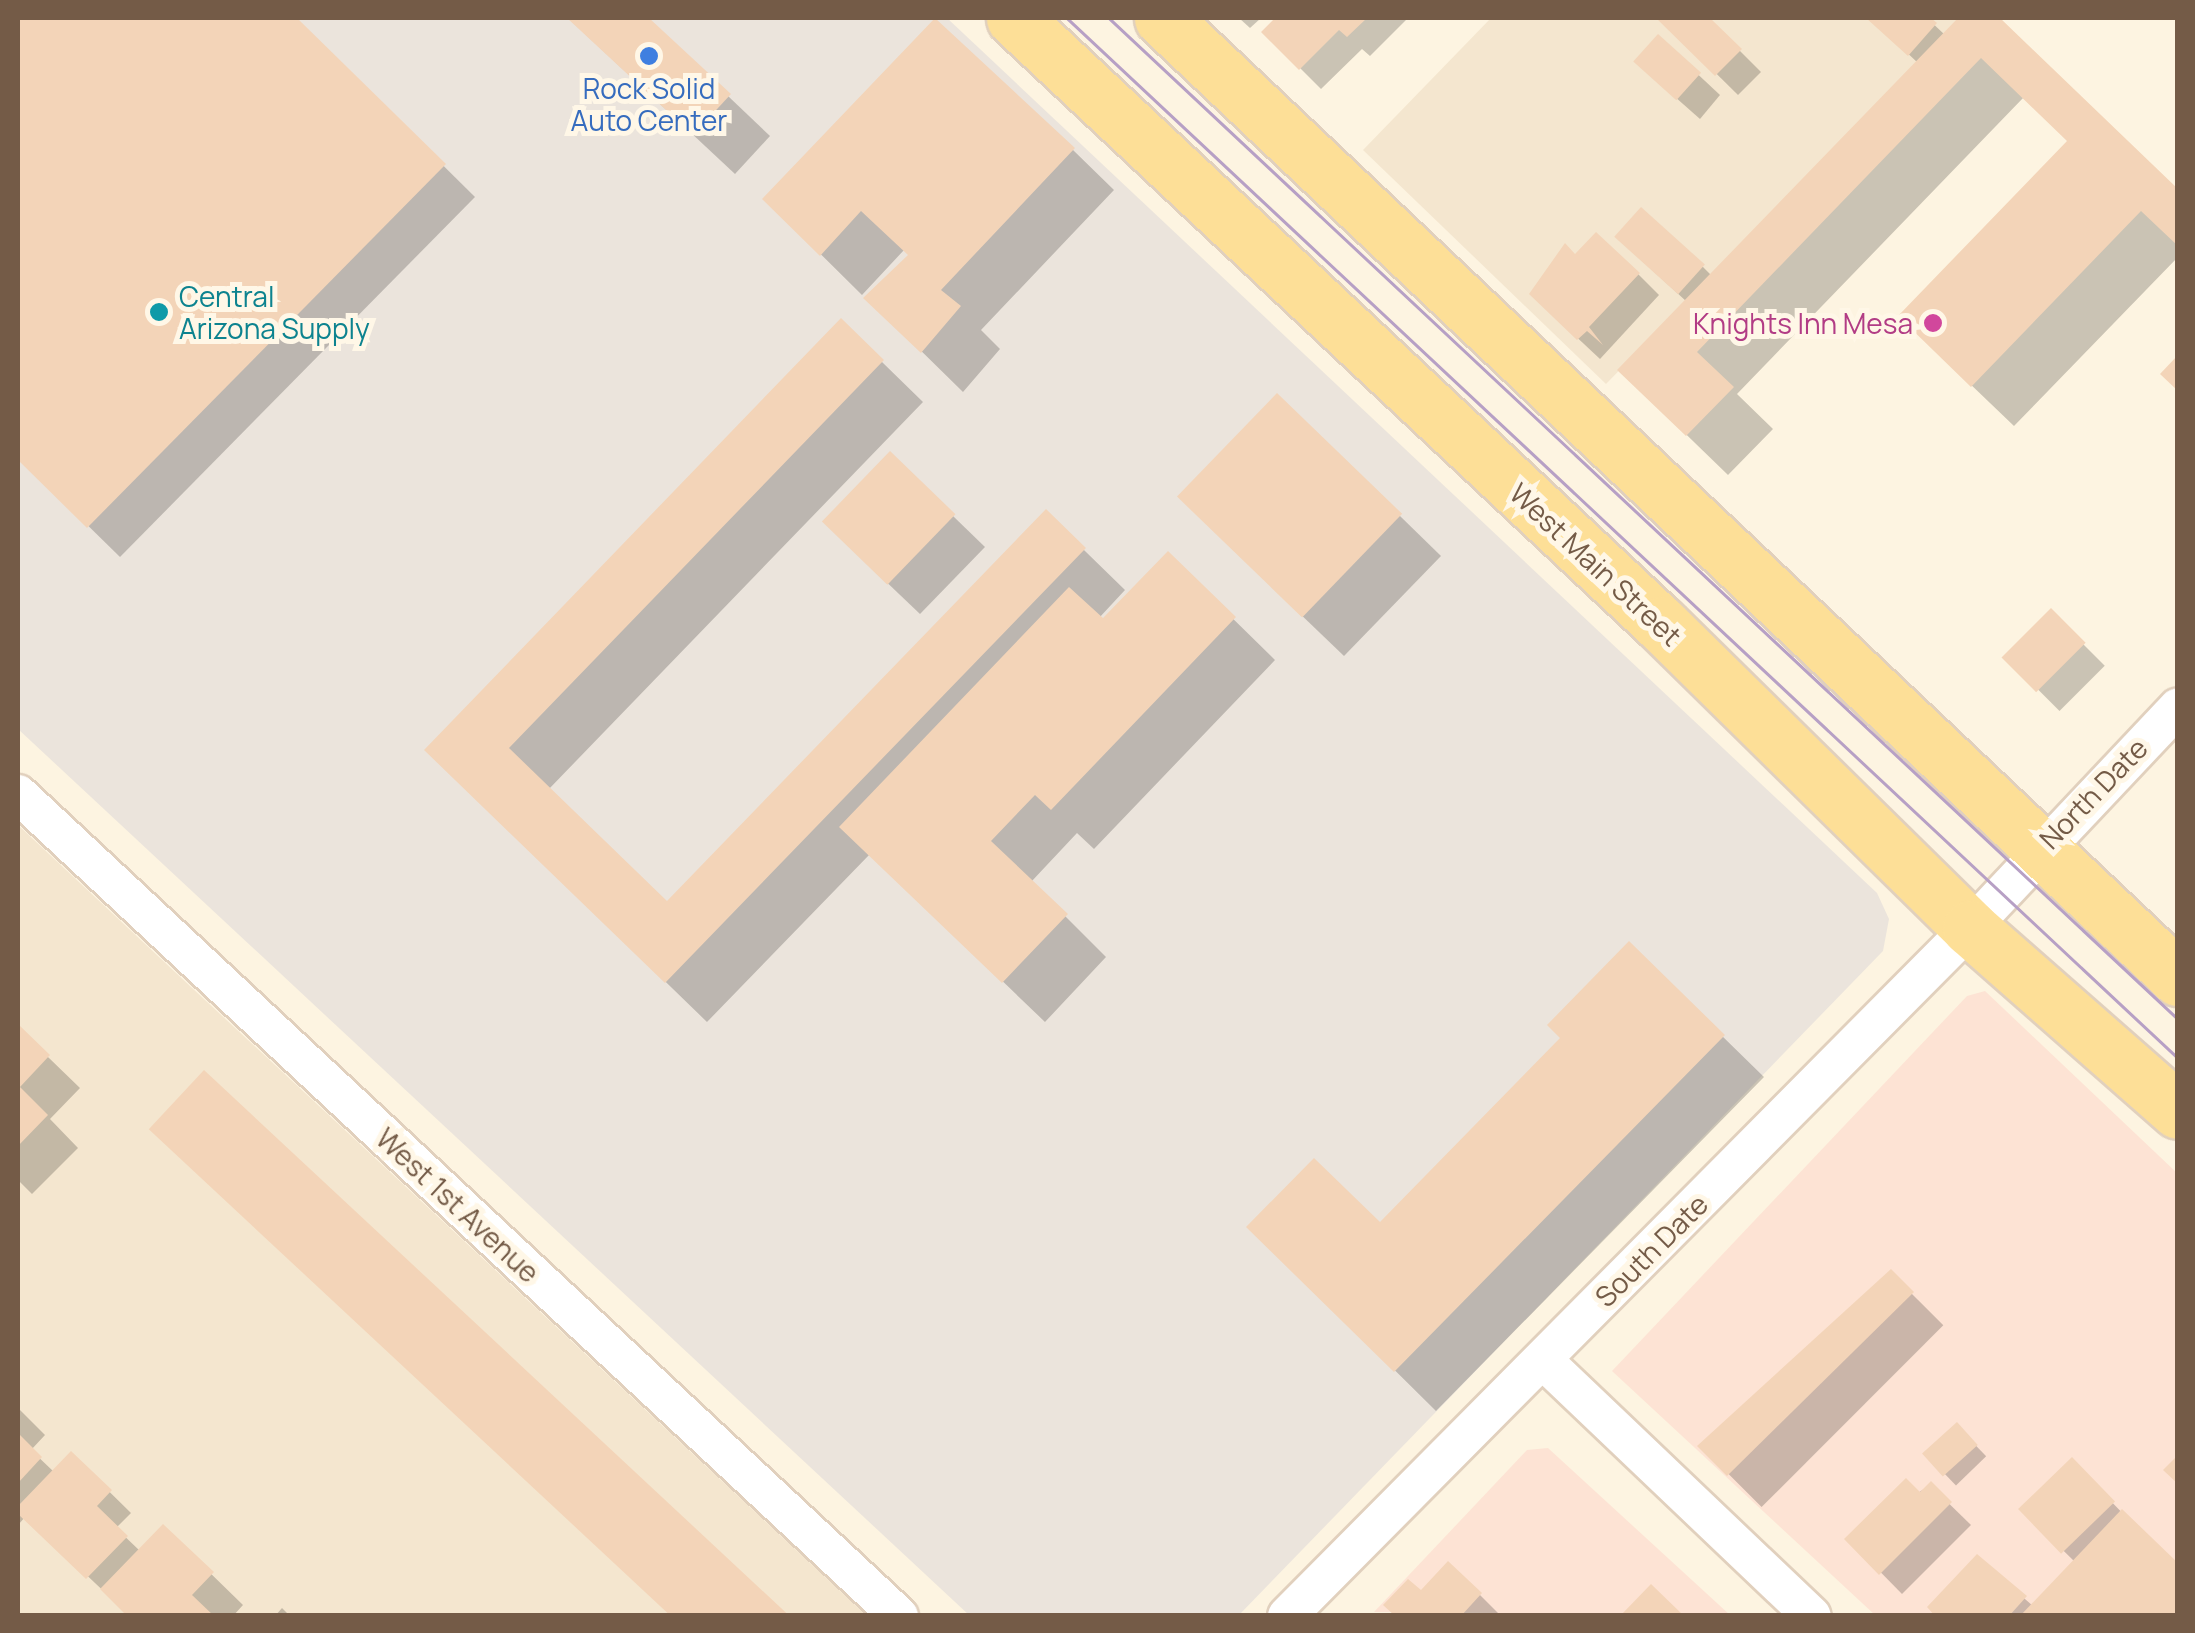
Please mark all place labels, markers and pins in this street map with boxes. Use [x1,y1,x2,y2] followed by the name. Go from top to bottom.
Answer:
[638,45,660,67] marker: Rock Solid Auto Center
[571,71,727,137] place label: Rock Solid Auto Center
[179,279,370,345] place label: Central Arizona Supply
[148,301,170,323] marker: Central Arizona Supply
[1693,306,1913,340] place label: Knights Inn Mesa
[1922,312,1944,334] marker: Knights Inn Mesa

